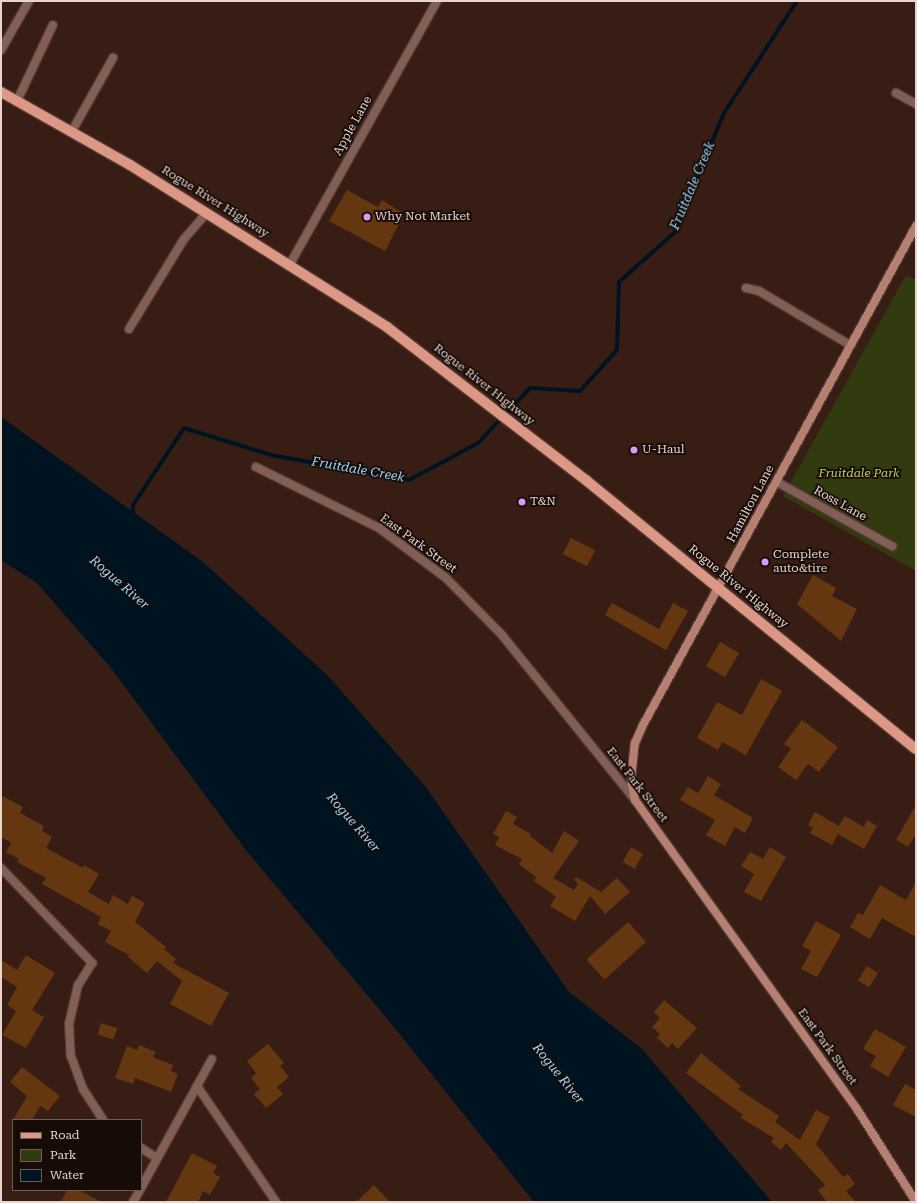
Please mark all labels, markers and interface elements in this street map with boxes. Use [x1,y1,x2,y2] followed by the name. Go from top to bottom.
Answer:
[331,94,375,158] street label: Apple Lane
[667,140,719,232] water label: Fruitdale Creek
[159,163,271,241] street label: Rogue River Highway
[375,210,471,224] place label: Why Not Market
[362,212,372,222] marker: Why Not Market
[431,341,537,429] street label: Rogue River Highway
[642,443,684,457] place label: U-Haul
[629,445,639,455] marker: U-Haul
[310,454,406,486] water label: Fruitdale Creek
[725,463,777,545] street label: Hamilton Lane
[818,467,900,481] park label: Fruitdale Park
[811,484,869,524] street label: Ross Lane
[530,495,556,509] place label: T&N
[517,497,527,507] marker: T&N
[377,511,459,577] street label: East Park Street
[685,542,791,632] street label: Rogue River Highway
[773,548,829,576] place label: Complete auto&tire
[86,553,152,613] water label: Rogue River
[760,557,770,567] marker: Complete auto&tire
[603,745,671,825] street label: East Park Street
[323,790,383,856] water label: Rogue River
[794,1006,860,1088] street label: East Park Street
[529,1041,587,1107] water label: Rogue River
[12,1119,142,1191] legend
[50,1128,79,1142] text: Road
[50,1148,76,1162] text: Park
[50,1168,84,1182] text: Water

